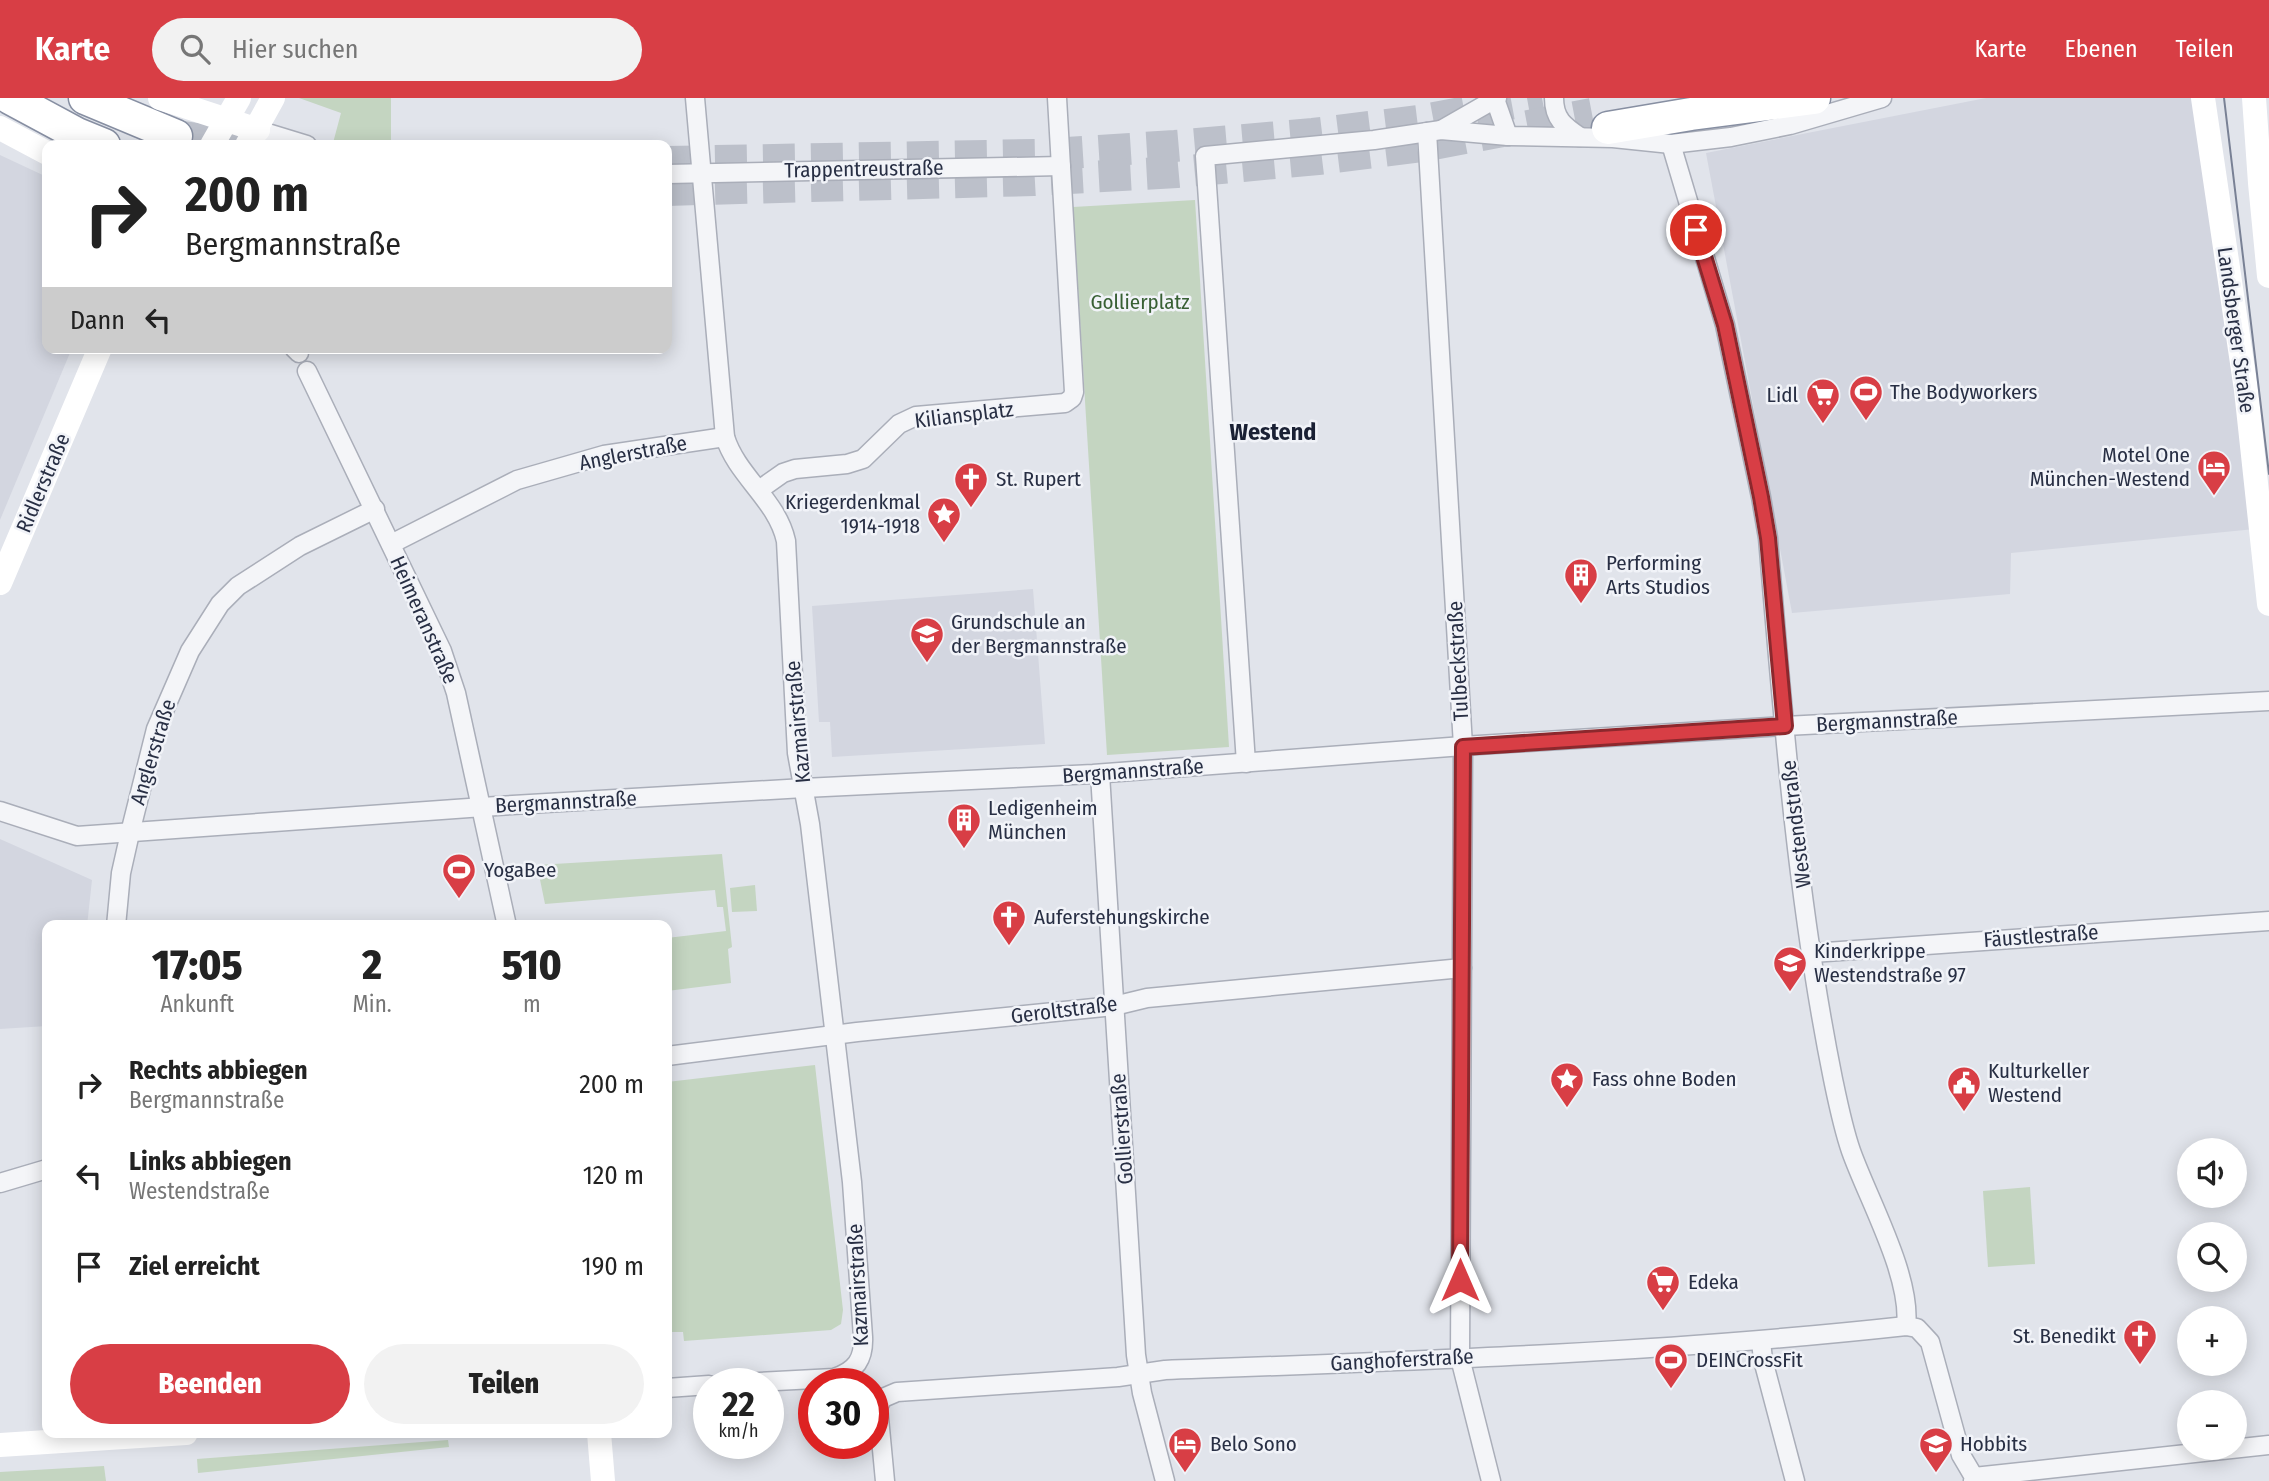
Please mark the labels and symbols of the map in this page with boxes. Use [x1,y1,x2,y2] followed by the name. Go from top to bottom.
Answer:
[784,155,944,183] street label: Trappentreustraße
[1666,200,1726,260] pin
[2211,245,2261,415] street label: Landsberger Straße
[1090,289,1190,315] park label: Gollierplatz
[1847,373,1885,422] sports icon: The Bodyworkers
[1804,376,1842,425] supermarket icon: Lidl
[1890,379,2037,405] place label: The Bodyworkers
[1767,382,1798,408] place label: Lidl
[913,396,1015,434] street label: Kiliansplatz
[1230,418,1316,446] district label: Westend
[10,429,76,537] street label: Ridlerstraße
[577,430,689,476] street label: Anglerstraße
[2030,442,2190,492] place label: Motel One München-Westend
[2195,448,2233,497] hotel icon: Motel One München-Westend
[952,460,990,509] church icon: St. Rupert
[996,466,1081,492] place label: St. Rupert
[785,489,920,539] place label: Kriegerdenkmal 1914-1918
[925,495,963,544] place icon: Kriegerdenkmal 1914-1918
[1606,550,1710,600] place label: Performing Arts Studios
[384,552,464,688] street label: Heimeranstraße
[1562,556,1600,605] building icon: Performing Arts Studios
[1442,600,1474,722] street label: Tulbeckstraße
[951,609,1127,659] place label: Grundschule an der Bergmannstraße
[908,615,946,664] school or university icon: Grundschule an der Bergmannstraße
[780,660,816,784] street label: Kazmairstraße
[125,696,181,808] street label: Anglerstraße
[1816,704,1958,738] street label: Bergmannstraße
[1061,753,1205,789] street label: Bergmannstraße
[1775,759,1817,889] street label: Westendstraße
[495,785,637,819] street label: Bergmannstraße
[988,795,1098,845] place label: Ledigenheim München
[945,801,983,850] building icon: Ledigenheim München
[440,851,478,900] sports icon: YogaBee
[484,857,556,883] place label: YogaBee
[990,898,1028,947] church icon: Auferstehungskirche
[1034,904,1210,930] place label: Auferstehungskirche
[1983,919,2099,953] street label: Fäustlestraße
[1814,938,1966,988] place label: Kinderkrippe Westendstraße 97
[1771,944,1809,993] school or university icon: Kinderkrippe Westendstraße 97
[1009,991,1119,1029] street label: Geroltstraße
[1988,1058,2090,1108] place label: Kulturkeller Westend
[1548,1060,1586,1109] place icon: Fass ohne Boden
[1945,1064,1983,1113] public building icon: Kulturkeller Westend
[1592,1066,1736,1092] place label: Fass ohne Boden
[1105,1073,1139,1185] street label: Gollierstraße
[842,1223,874,1347] street label: Kazmairstraße
[1423,1243,1497,1317] position arrow
[1644,1263,1682,1312] supermarket icon: Edeka
[1688,1269,1739,1295] place label: Edeka
[2121,1317,2159,1366] church icon: St. Benedikt
[2013,1323,2116,1349] place label: St. Benedikt
[1652,1341,1690,1390] sports icon: DEINCrossFit
[1330,1343,1474,1377] street label: Ganghoferstraße
[1696,1347,1803,1373] place label: DEINCrossFit
[798,1368,889,1459] speed limit sign: 30
[1166,1425,1204,1474] hotel icon: Belo Sono
[1917,1425,1955,1474] school or university icon: Hobbits
[1210,1431,1297,1457] place label: Belo Sono
[1960,1431,2027,1457] place label: Hobbits

